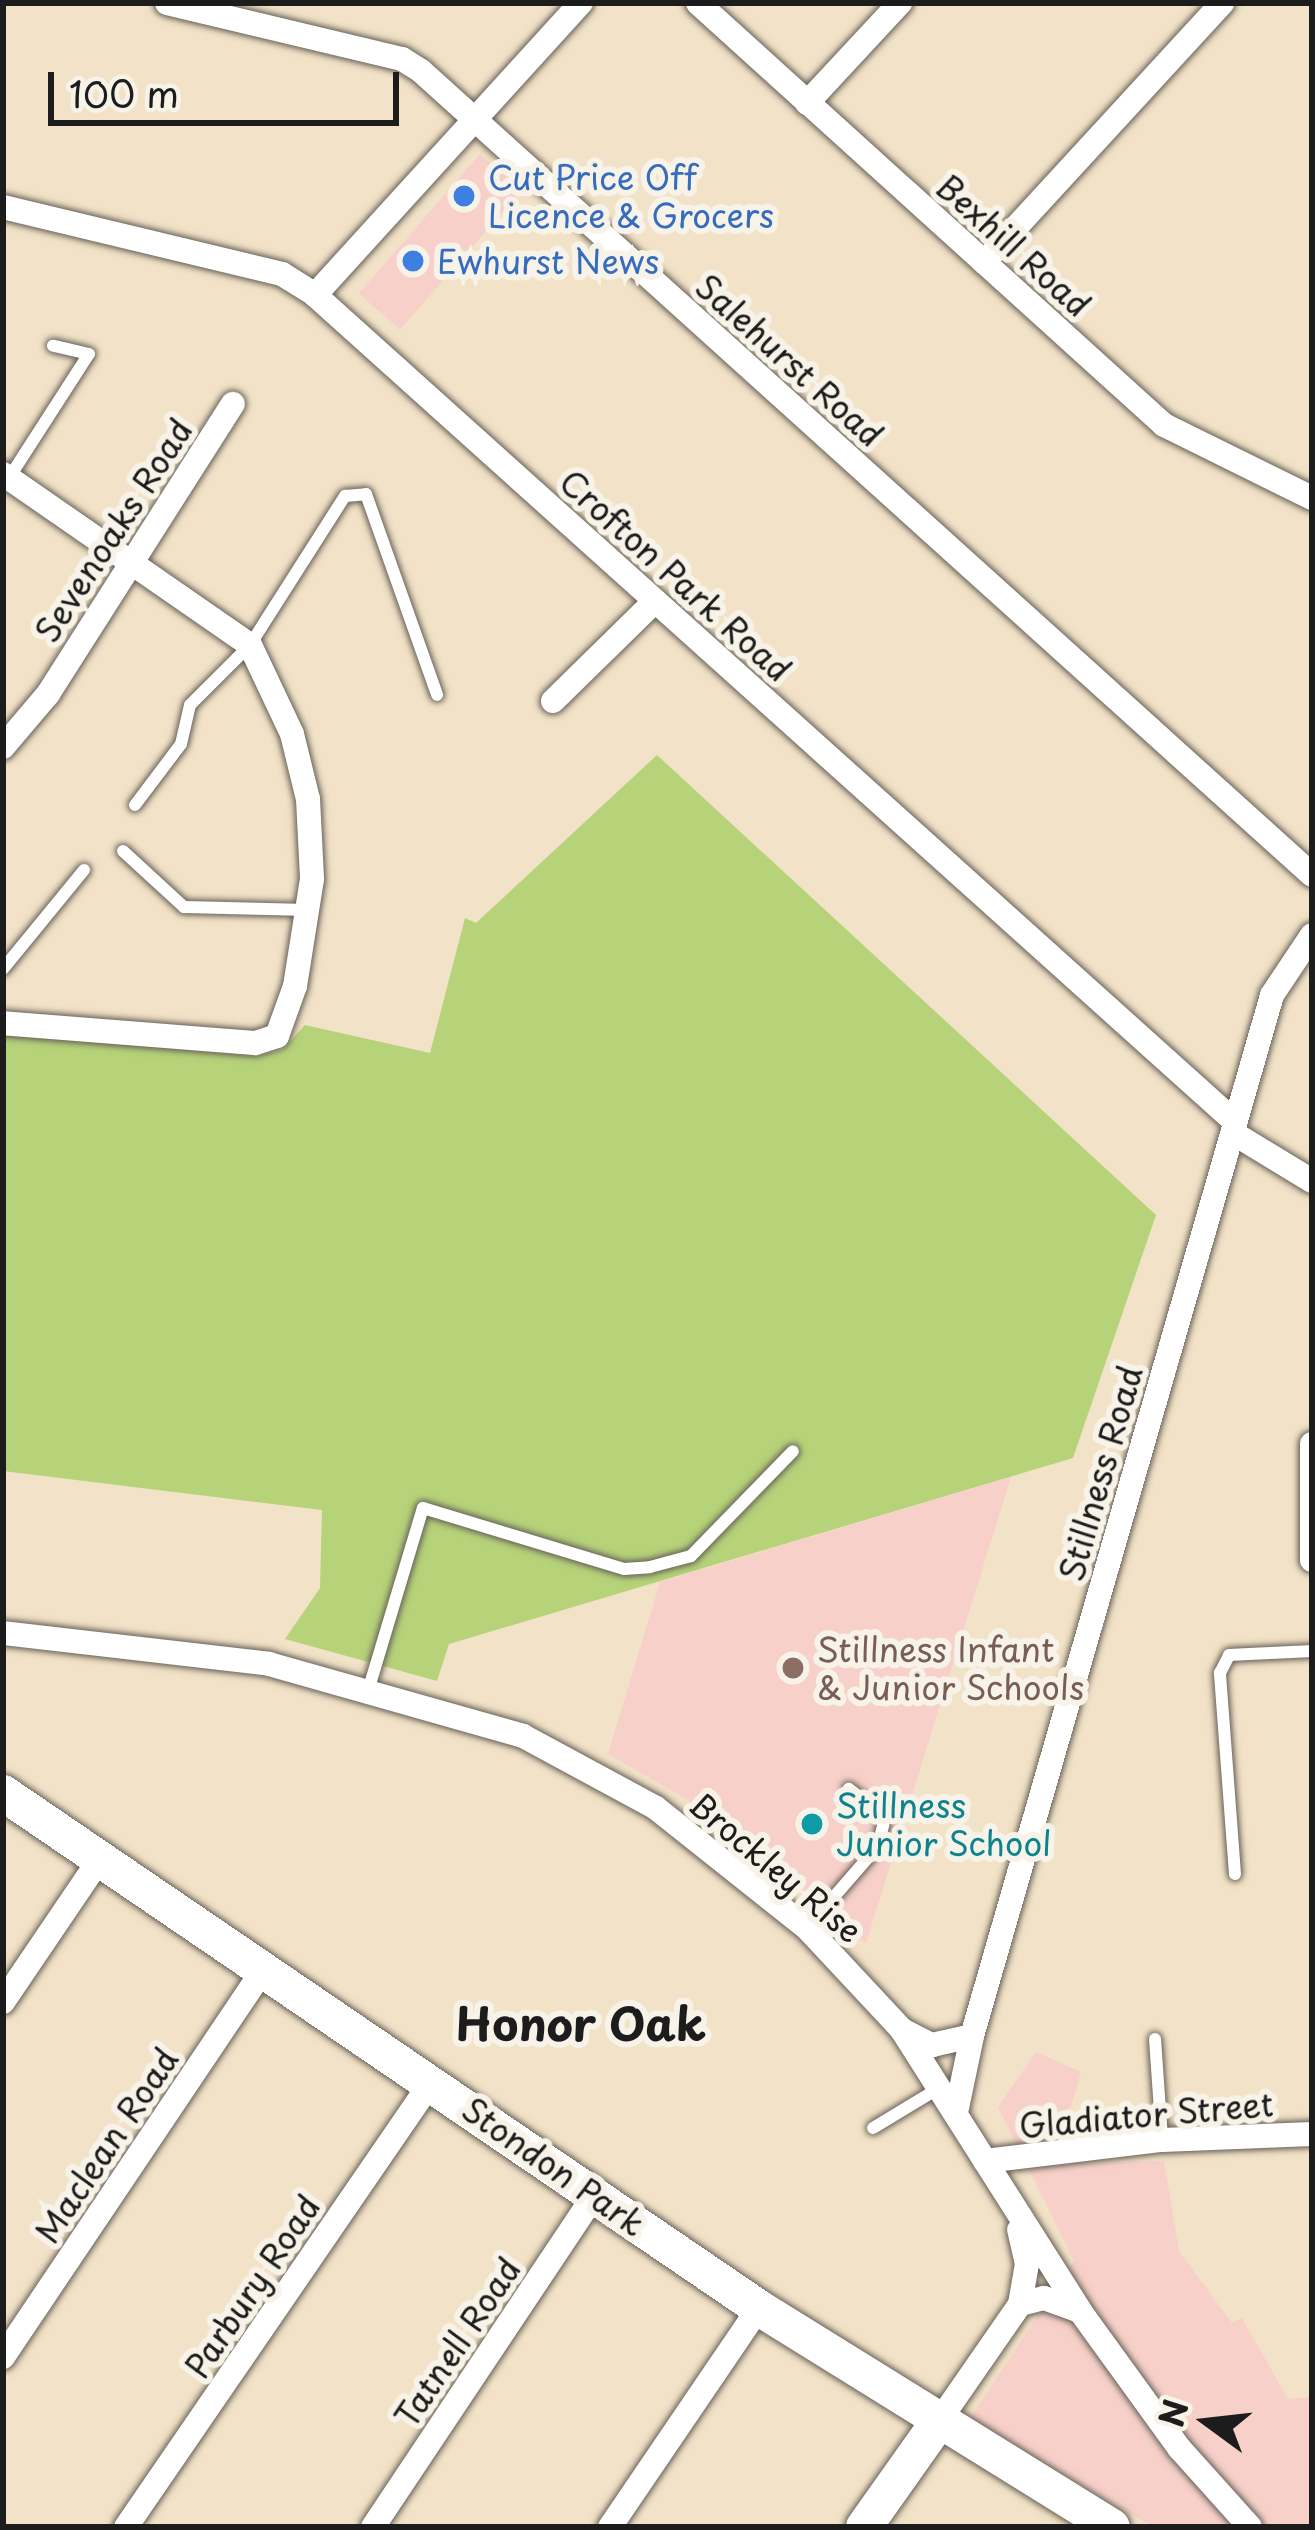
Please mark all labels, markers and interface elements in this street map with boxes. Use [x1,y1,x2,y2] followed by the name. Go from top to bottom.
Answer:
[54,48,405,122] scale bar
[69,66,179,120] text: 100 m
[488,157,775,235] place label: Cut Price Off Licence & Grocers
[929,165,1099,325] street label: Bexhill Road
[451,183,477,209] marker: Cut Price Off Licence & Grocers
[437,241,660,281] place label: Ewhurst News
[400,248,426,274] marker: Ewhurst News
[688,266,892,454] street label: Salehurst Road
[26,411,200,649] street label: Sevenoaks Road
[552,460,800,690] street label: Crofton Park Road
[1051,1362,1149,1584] street label: Stillness Road
[817,1629,1084,1707] place label: Stillness Infant & Junior Schools
[780,1655,806,1681] marker: Stillness Infant & Junior Schools
[681,1783,871,1951] street label: Brockley Rise
[836,1785,1052,1863] place label: Stillness Junior School
[799,1811,825,1837] marker: Stillness Junior School
[455,1996,707,2050] district label: Honor Oak
[27,2041,185,2249] street label: Maclean Road
[1016,2083,1276,2145] street label: Gladiator Street
[455,2088,653,2244] street label: Stondon Park
[176,2186,328,2386] street label: Parbury Road
[385,2249,529,2435] street label: Tatnell Road
[1147,2362,1267,2482] north arrow
[1145,2394,1200,2432] text: N

